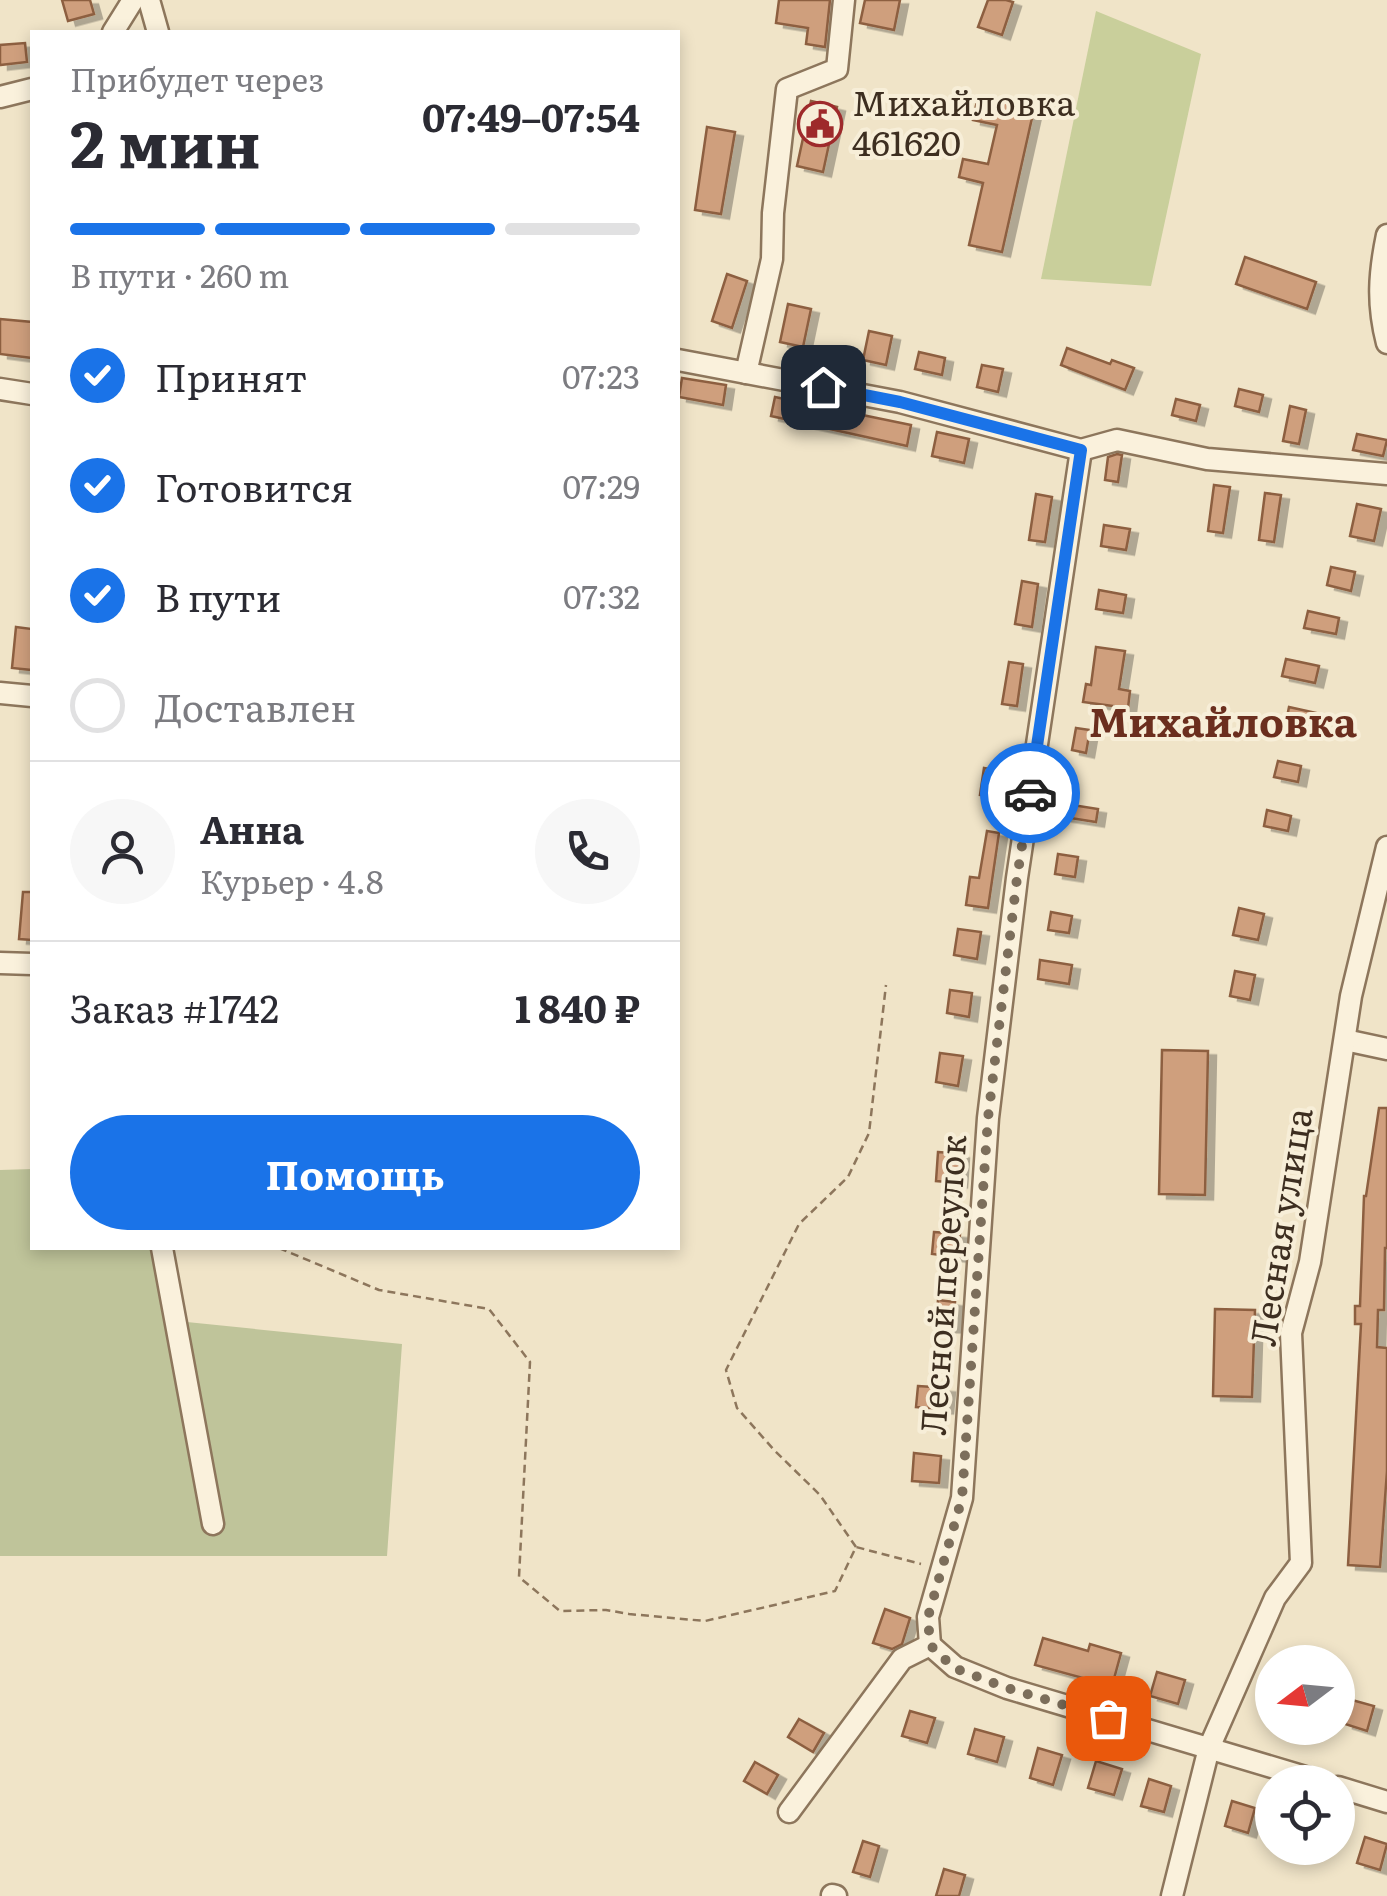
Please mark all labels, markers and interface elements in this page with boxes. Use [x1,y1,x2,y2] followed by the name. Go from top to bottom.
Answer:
[70,54,324,102] text: Прибудет через
[852,75,1076,167] place label: Михайловка 461620
[422,87,640,144] text: 07:49–07:54
[70,91,261,188] text: 2 мин
[797,101,843,147] public building icon: Михайловка 461620
[70,250,289,298] text: В пути · 260 m
[781,345,866,430] pin
[155,347,307,404] text: Принят
[70,348,125,403] icon: check
[562,351,640,399] text: 07:23
[796,360,851,415] icon: home
[155,457,353,514] text: Готовится
[70,458,125,513] icon: check
[563,461,640,509] text: 07:29
[155,567,282,624] text: В пути
[70,568,125,623] icon: check
[563,571,640,619] text: 07:32
[155,677,356,734] text: Доставлен
[1089,690,1358,749] district label: Михайловка
[980,743,1080,843] courier
[1003,766,1058,821] icon: car
[70,799,175,904] button: person
[200,799,304,856] text: Анна
[535,799,640,904] button: phone
[200,856,384,904] text: Курьер · 4.8
[70,978,279,1035] text: Заказ #1742
[515,978,640,1035] text: 1 840 ₽
[1235,1104,1324,1349] street label: Лесная улица
[70,1115,640,1230] button: Помощь
[905,1133,977,1437] street label: Лесной переулок
[1255,1645,1355,1745] north arrow
[1255,1645,1355,1865] map controls
[1066,1676,1151,1761] pin
[1081,1691,1136,1746] icon: bag
[1255,1765,1355,1865] button: locate

